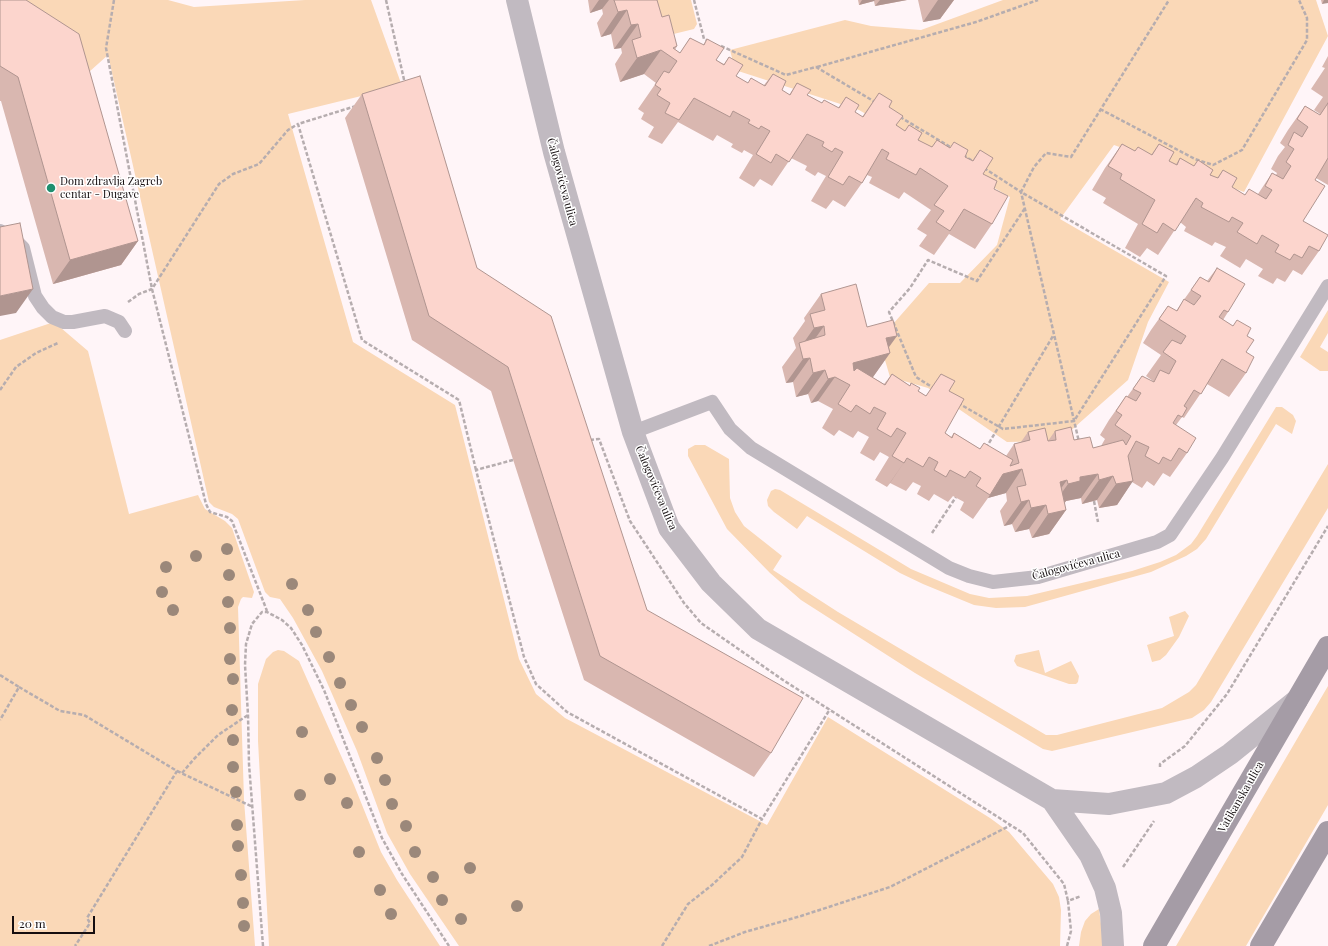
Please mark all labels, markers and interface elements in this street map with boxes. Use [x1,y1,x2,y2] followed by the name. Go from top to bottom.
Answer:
[544,137,580,227] street label: Čalogovićeva ulica
[60,175,162,201] place label: Dom zdravlja Zagreb centar - Dugave
[45,182,57,194] marker: Dom zdravlja Zagreb centar - Dugave
[632,444,680,532] street label: Čalogovićeva ulica
[1031,547,1121,583] street label: Čalogovićeva ulica
[1215,759,1267,835] street label: Vatikanska ulica
[14,908,97,934] scale bar
[19,915,46,931] text: 20 m

